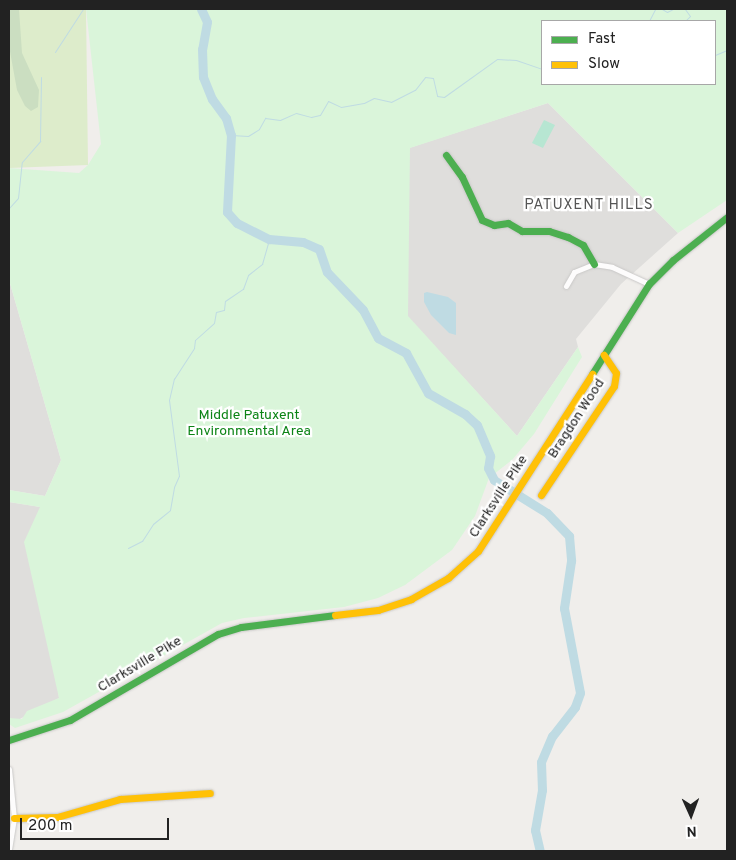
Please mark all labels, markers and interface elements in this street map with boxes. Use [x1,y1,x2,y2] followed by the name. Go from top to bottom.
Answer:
[541,20,716,85] legend
[588,30,616,49] text: Fast
[588,55,620,74] text: Slow
[522,197,656,215] district label: PATUXENT HILLS
[545,376,609,462] street label: Bragdon Wood
[187,408,311,441] park label: Middle Patuxent Environmental Area
[466,453,532,541] street label: Clarksville Pike
[95,633,185,697] street label: Clarksville Pike
[666,790,716,840] north arrow
[22,808,171,840] scale bar
[28,817,73,836] text: 200 m
[686,822,697,839] text: N

